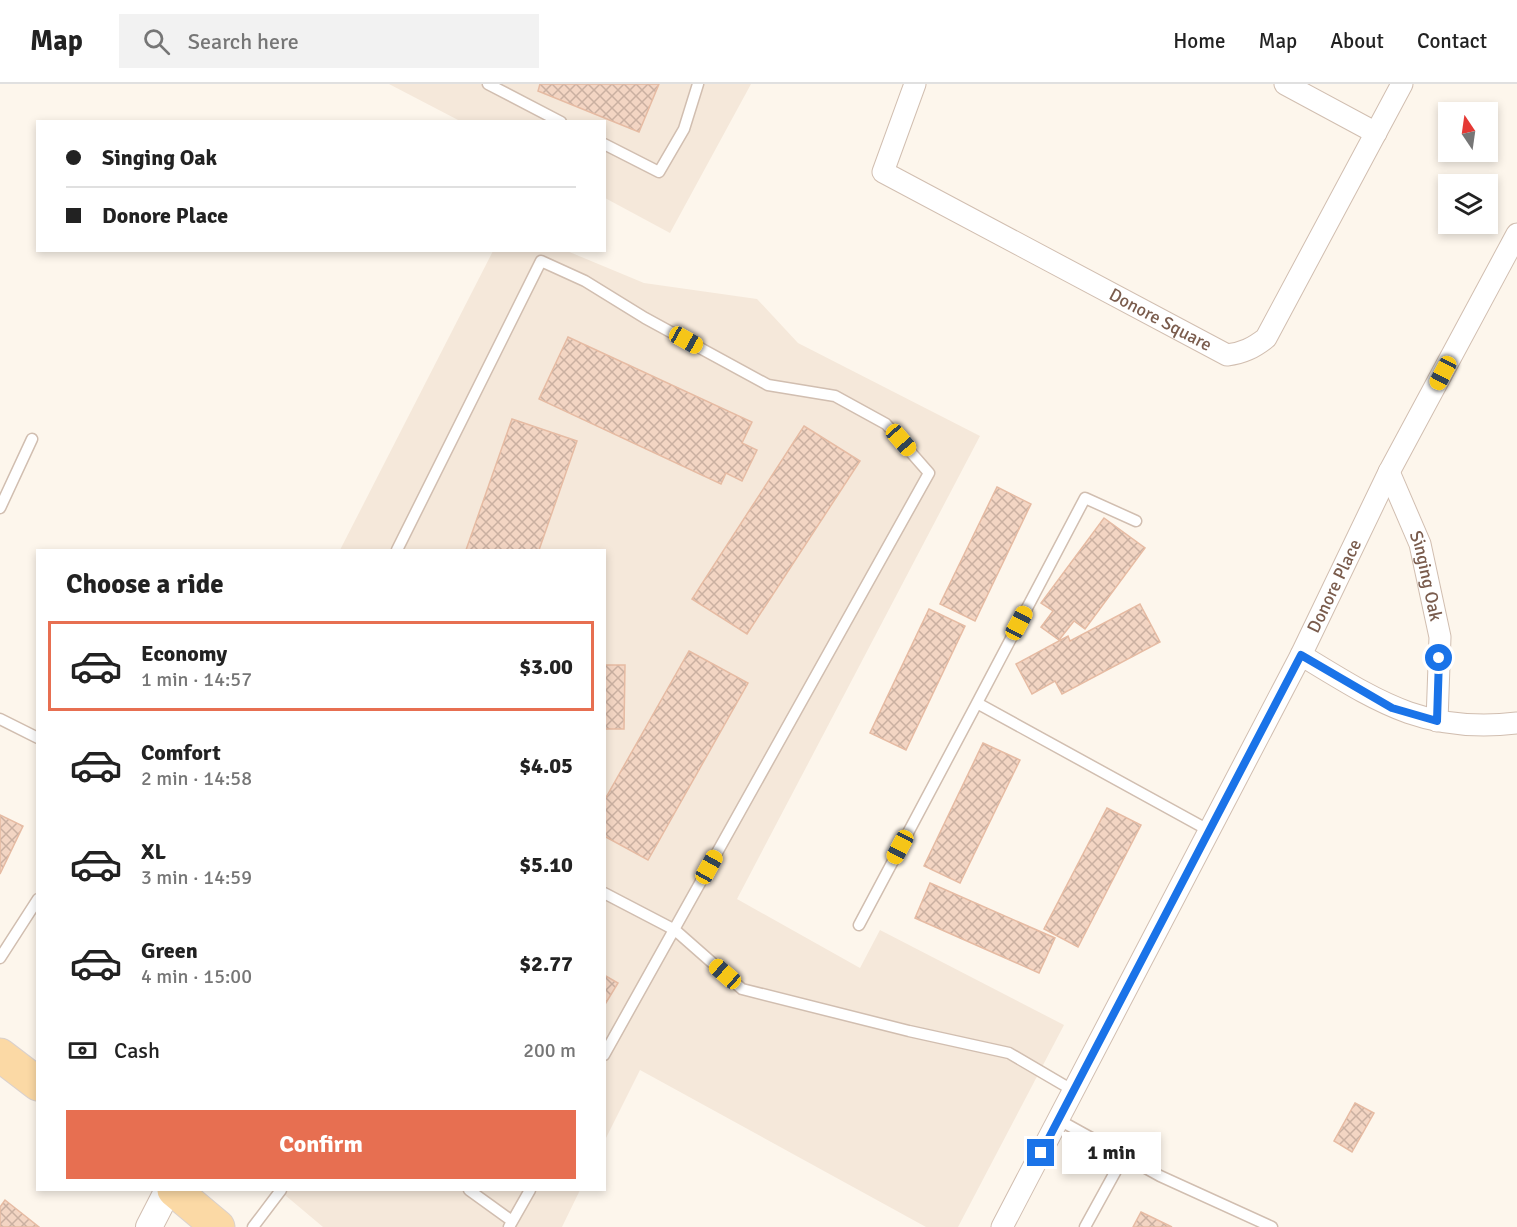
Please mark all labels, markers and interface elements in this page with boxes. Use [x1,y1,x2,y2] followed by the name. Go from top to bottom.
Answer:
[119,14,539,68] search box
[30,24,83,58] text: Map
[140,25,173,58] icon: search
[188,28,299,55] text: Search here
[1173,28,1226,54] text: Home
[1259,28,1297,54] text: Map
[1330,28,1384,54] text: About
[1417,28,1487,54] text: Contact
[1438,102,1498,162] north arrow
[1438,102,1498,234] map controls
[102,144,217,171] text: Singing Oak
[1438,174,1498,234] button: layers
[102,202,228,229] text: Donore Place
[1105,283,1216,356] street label: Donore Square
[666,323,706,357] car
[1427,353,1459,393] car
[882,421,920,459] car
[1405,527,1447,623] street label: Singing Oak
[1302,535,1366,637] street label: Donore Place
[66,568,224,601] text: Choose a ride
[1003,603,1035,643] car
[69,639,123,693] icon: car
[141,640,227,667] text: Economy
[1425,644,1452,671] route start
[519,653,573,680] text: $3.00
[141,667,252,692] text: 1 min · 14:57
[69,738,123,792] icon: car
[141,739,221,766] text: Comfort
[519,752,573,779] text: $4.05
[141,766,252,791] text: 2 min · 14:58
[884,827,916,867] car
[69,837,123,891] icon: car
[141,838,166,865] text: XL
[692,847,726,887] car
[519,851,573,878] text: $5.10
[141,865,252,890] text: 3 min · 14:59
[69,936,123,990] icon: car
[141,937,198,964] text: Green
[519,950,573,977] text: $2.77
[706,955,744,993] car
[141,964,252,989] text: 4 min · 15:00
[66,1034,99,1067] icon: cash
[114,1037,160,1064] text: Cash
[523,1038,576,1063] text: 200 m
[66,1110,576,1179] button: Confirm
[1062,1132,1161,1174] callout: 1 min
[1027,1139,1054,1166] route end
[1087,1140,1136,1165] text: 1 min

